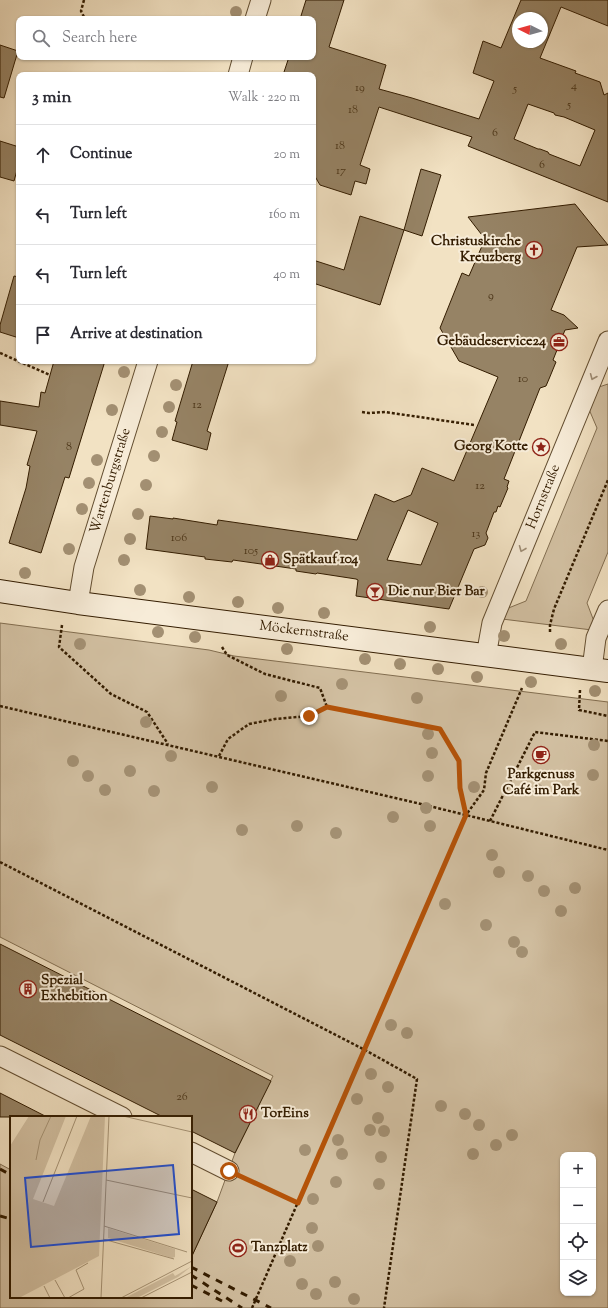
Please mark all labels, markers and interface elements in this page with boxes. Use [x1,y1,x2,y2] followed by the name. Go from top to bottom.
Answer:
[512,12,548,48] north arrow
[16,16,316,60] search box
[30,27,52,49] icon: search
[62,28,137,49] text: Search here
[571,77,577,95] house number: 4
[355,79,365,97] house number: 19
[512,80,517,98] house number: 5
[32,86,71,110] text: 3 min
[228,89,300,107] text: Walk · 220 m
[566,96,571,114] house number: 5
[348,101,358,119] house number: 18
[492,124,498,142] house number: 6
[335,137,345,155] house number: 18
[32,144,54,166] icon: ahead
[70,144,132,165] text: Continue
[274,146,300,164] text: 20 m
[539,156,545,174] house number: 6
[336,162,346,180] house number: 17
[32,204,54,226] icon: left
[70,204,127,225] text: Turn left
[269,206,300,224] text: 160 m
[431,232,521,268] place label: Christuskirche Kreuzberg
[524,240,544,260] church icon: Christuskirche Kreuzberg
[32,264,54,286] icon: left
[70,264,127,285] text: Turn left
[273,266,300,284] text: 40 m
[488,287,494,305] house number: 9
[32,324,54,346] icon: arrive
[70,324,203,345] text: Arrive at destination
[437,332,546,352] place label: Gebäudeservice24
[549,332,569,352] office icon: Gebäudeservice24
[518,370,528,388] house number: 10
[590,373,598,381] one-way arrow
[192,396,202,414] house number: 12
[85,426,137,536] street label: Wartenburgstraße
[454,437,528,457] place label: Georg Kotte
[531,437,551,457] place icon: Georg Kotte
[66,438,72,456] house number: 8
[522,462,566,532] street label: Hornstraße
[475,477,485,495] house number: 12
[472,525,481,543] house number: 13
[171,529,187,547] house number: 106
[244,542,258,560] house number: 105
[519,546,527,553] one-way arrow
[260,550,280,570] shop icon: Spätkauf 104
[283,550,358,570] place label: Spätkauf 104
[365,582,385,602] bar icon: Die nur Bier Bar
[388,582,485,602] place label: Die nur Bier Bar
[258,617,350,647] street label: Möckernstraße
[300,707,318,725] route end
[531,745,551,765] cafe icon: Parkgenuss Café im Park
[503,765,580,801] place label: Parkgenuss Café im Park
[41,971,109,1007] place label: Spezial Exhebition
[18,979,38,999] building icon: Spezial Exhebition
[176,1088,188,1106] house number: 26
[238,1104,258,1124] restaurant icon: TorEins
[261,1104,309,1124] place label: TorEins
[10,1116,192,1298] inset map
[560,1152,596,1296] map controls
[560,1152,596,1188] button: +
[220,1162,238,1180] route start
[560,1188,596,1224] button: −
[560,1224,596,1260] button: locate
[228,1238,248,1258] sports icon: Tanzplatz
[251,1238,308,1258] place label: Tanzplatz
[560,1260,596,1296] button: layers

